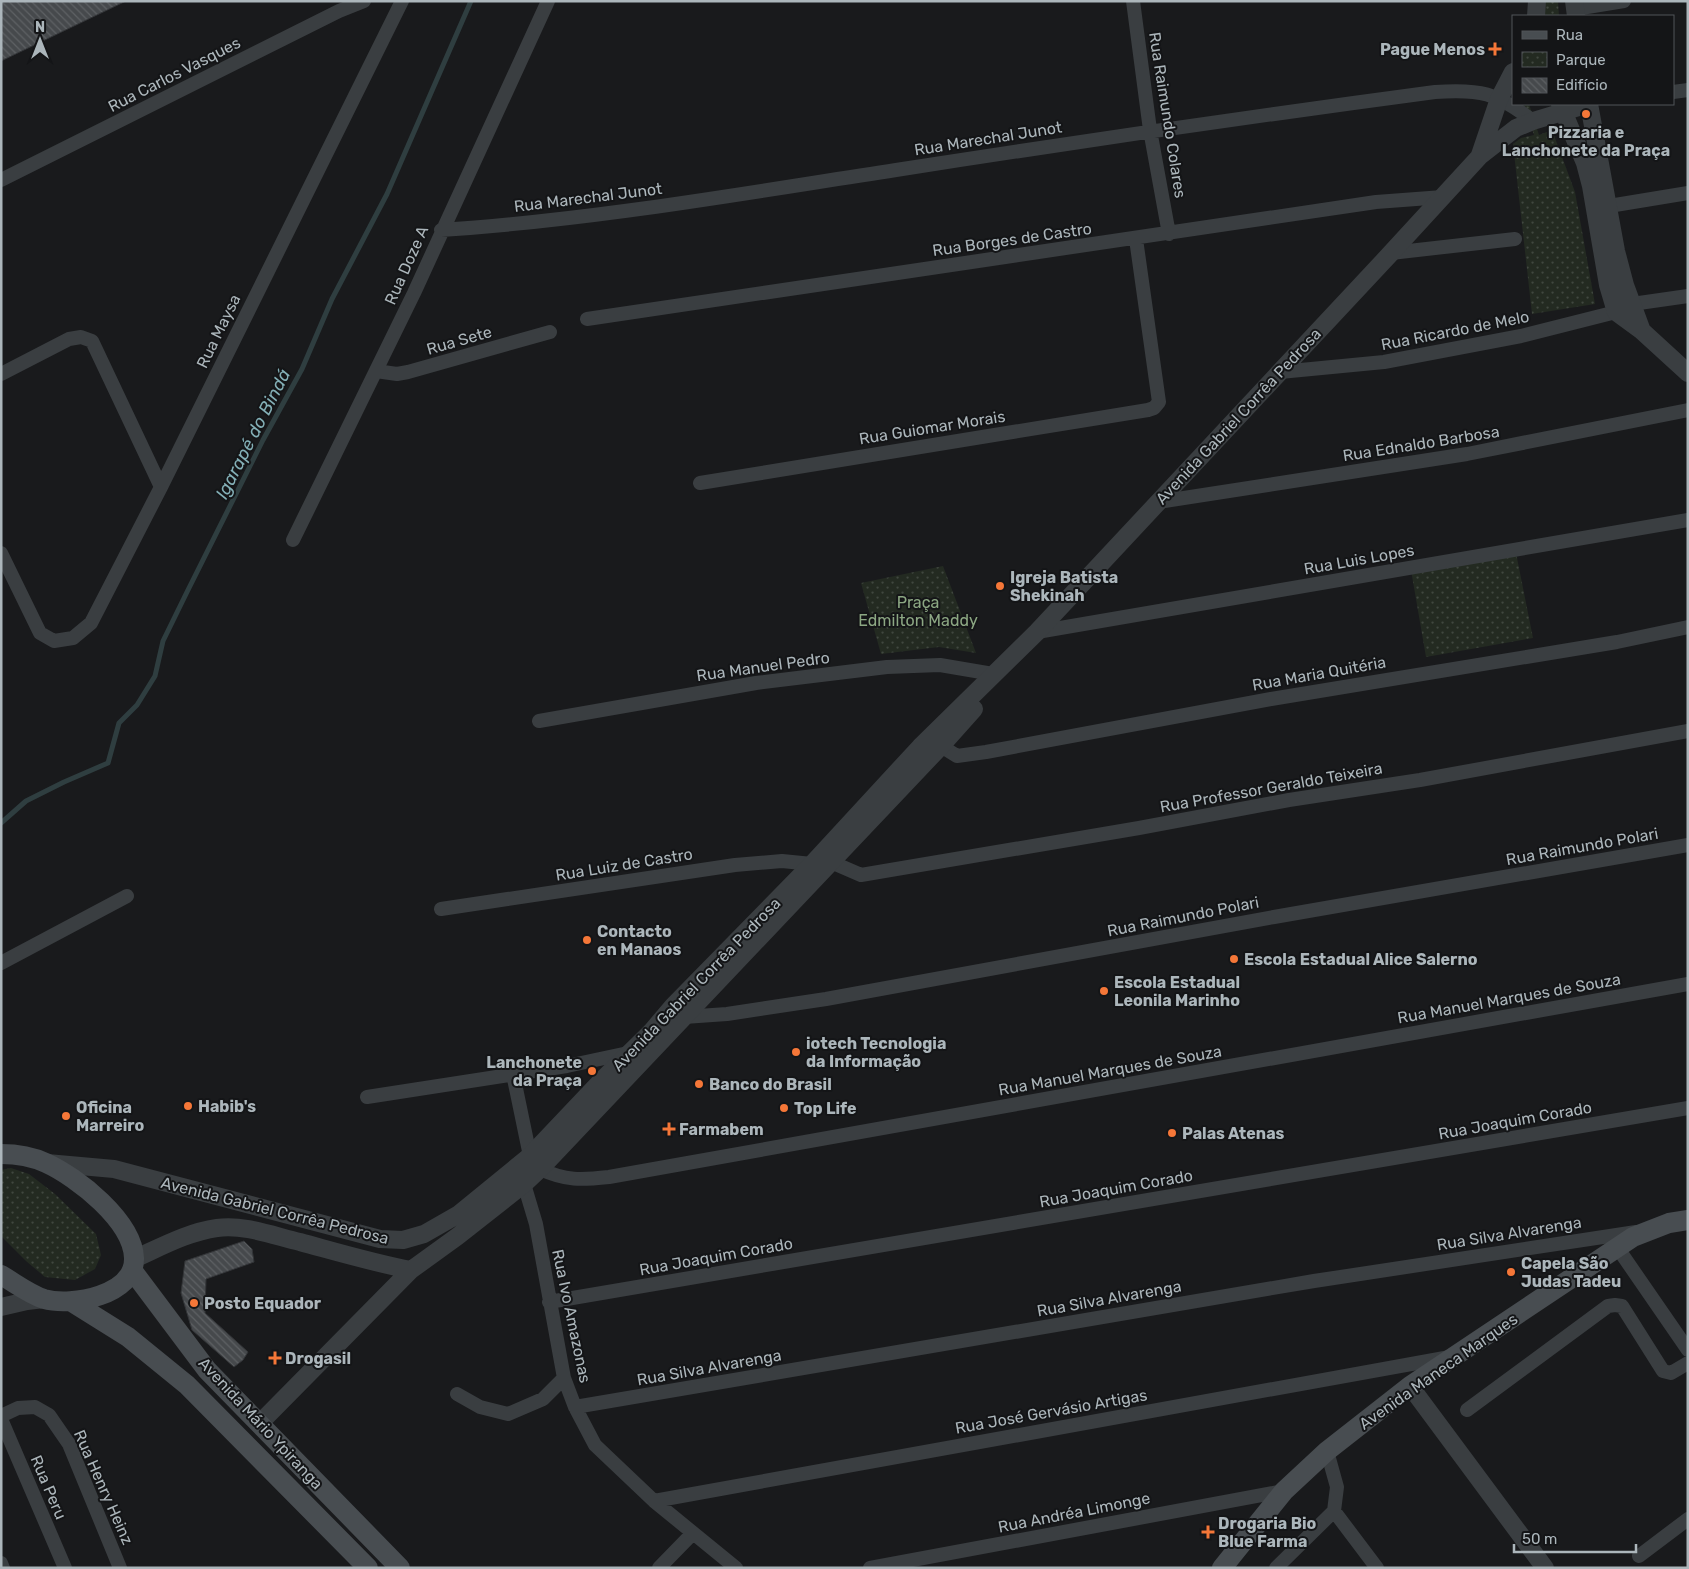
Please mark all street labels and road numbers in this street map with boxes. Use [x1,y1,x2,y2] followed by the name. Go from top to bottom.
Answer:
[1145,31,1190,199] street label: Rua Raimundo Colares
[105,33,244,116] street label: Rua Carlos Vasques
[913,117,1063,160] street label: Rua Marechal Junot
[513,179,663,216] street label: Rua Marechal Junot
[931,219,1093,260] street label: Rua Borges de Castro
[381,223,432,308] street label: Rua Doze A
[192,291,244,371] street label: Rua Maysa
[1379,307,1531,354] street label: Rua Ricardo de Melo
[424,322,494,359] street label: Rua Sete
[1152,324,1325,508] street label: Avenida Gabriel Corrêa Pedrosa
[858,407,1007,448] street label: Rua Guiomar Morais
[1341,422,1501,465] street label: Rua Ednaldo Barbosa
[1302,540,1416,579] street label: Rua Luis Lopes
[695,648,831,685] street label: Rua Manuel Pedro
[1251,652,1387,695] street label: Rua Maria Quitéria
[1158,759,1384,816] street label: Rua Professor Geraldo Teixeira
[1504,824,1660,869] street label: Rua Raimundo Polari
[554,844,694,885] street label: Rua Luiz de Castro
[1106,892,1261,941] street label: Rua Raimundo Polari
[608,894,784,1075] street label: Avenida Gabriel Corrêa Pedrosa
[1396,969,1622,1027] street label: Rua Manuel Marques de Souza
[997,1041,1223,1099] street label: Rua Manuel Marques de Souza
[1437,1098,1593,1143] street label: Rua Joaquim Corado
[1038,1166,1194,1211] street label: Rua Joaquim Corado
[159,1173,391,1248] street label: Avenida Gabriel Corrêa Pedrosa
[1435,1213,1583,1254] street label: Rua Silva Alvarenga
[638,1234,794,1279] street label: Rua Joaquim Corado
[548,1248,595,1385] street label: Rua Ivo Amazonas
[1035,1276,1183,1321] street label: Rua Silva Alvarenga
[1355,1309,1521,1433] street label: Avenida Maneca Marques
[635,1345,783,1390] street label: Rua Silva Alvarenga
[195,1354,327,1493] street label: Avenida Mário Ypiranga
[954,1385,1149,1438] street label: Rua José Gervásio Artigas
[70,1427,137,1547] street label: Rua Henry Heinz
[27,1452,71,1522] street label: Rua Peru
[996,1488,1152,1537] street label: Rua Andréa Limonge

